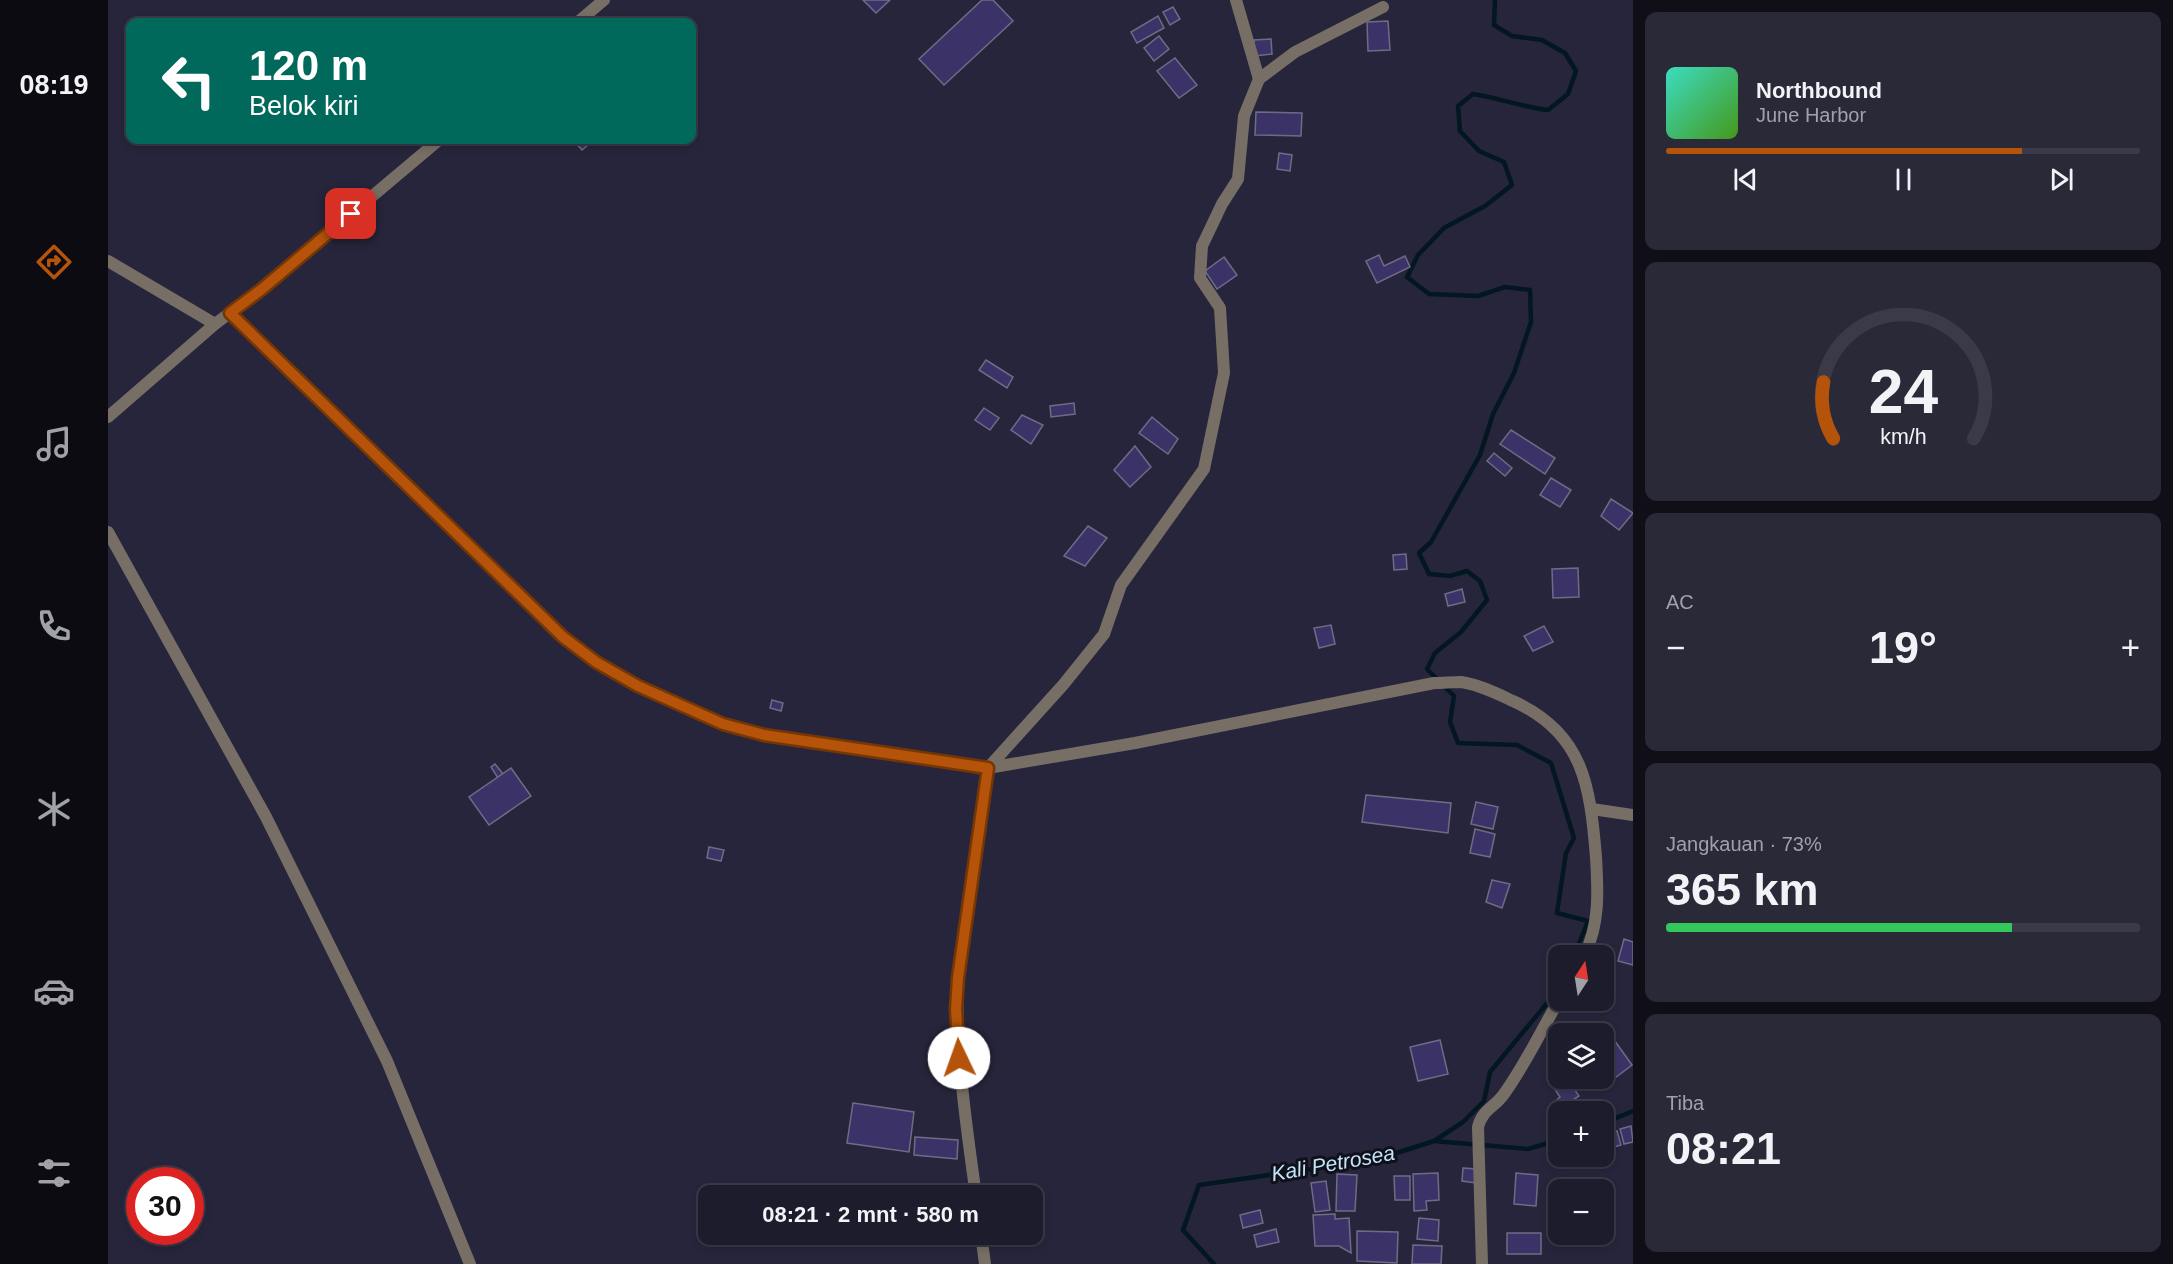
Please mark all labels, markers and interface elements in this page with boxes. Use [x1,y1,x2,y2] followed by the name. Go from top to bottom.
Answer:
[150,42,228,120] icon: left
[249,42,368,89] text: 120 m
[19,70,89,100] text: 08:19
[1756,78,1882,103] text: Northbound
[249,91,359,121] text: Belok kiri
[1756,104,1866,126] text: June Harbor
[1729,163,1762,196] icon: previous
[1887,163,1920,196] icon: pause
[2045,163,2078,196] icon: next
[325,188,376,239] pin
[334,197,367,230] icon: arrive
[33,241,75,283] icon: directions
[1868,357,1938,426] text: 24
[33,423,75,465] icon: music
[1880,425,1926,449] text: km/h
[1666,591,1694,613] text: AC
[33,605,75,647] icon: phone
[1869,622,1937,673] text: 19°
[1666,629,1685,666] text: −
[2121,629,2140,666] text: +
[33,788,75,830] icon: climate
[1666,833,1822,855] text: Jangkauan · 73%
[1666,864,1819,915] text: 365 km
[1548,945,1614,1011] north arrow
[1548,945,1614,1245] map controls
[33,970,75,1012] icon: car
[1548,1023,1614,1089] button: layers
[927,1026,991,1090] position arrow
[1666,1092,1704,1114] text: Tiba
[1548,1101,1614,1167] button: +
[1666,1123,1781,1174] text: 08:21
[1269,1141,1397,1185] water label: Kali Petrosea
[33,1152,75,1194] icon: filters
[126,1167,204,1245] speed limit sign: 30
[1548,1179,1614,1245] button: −
[762,1202,979,1227] text: 08:21 · 2 mnt · 580 m

